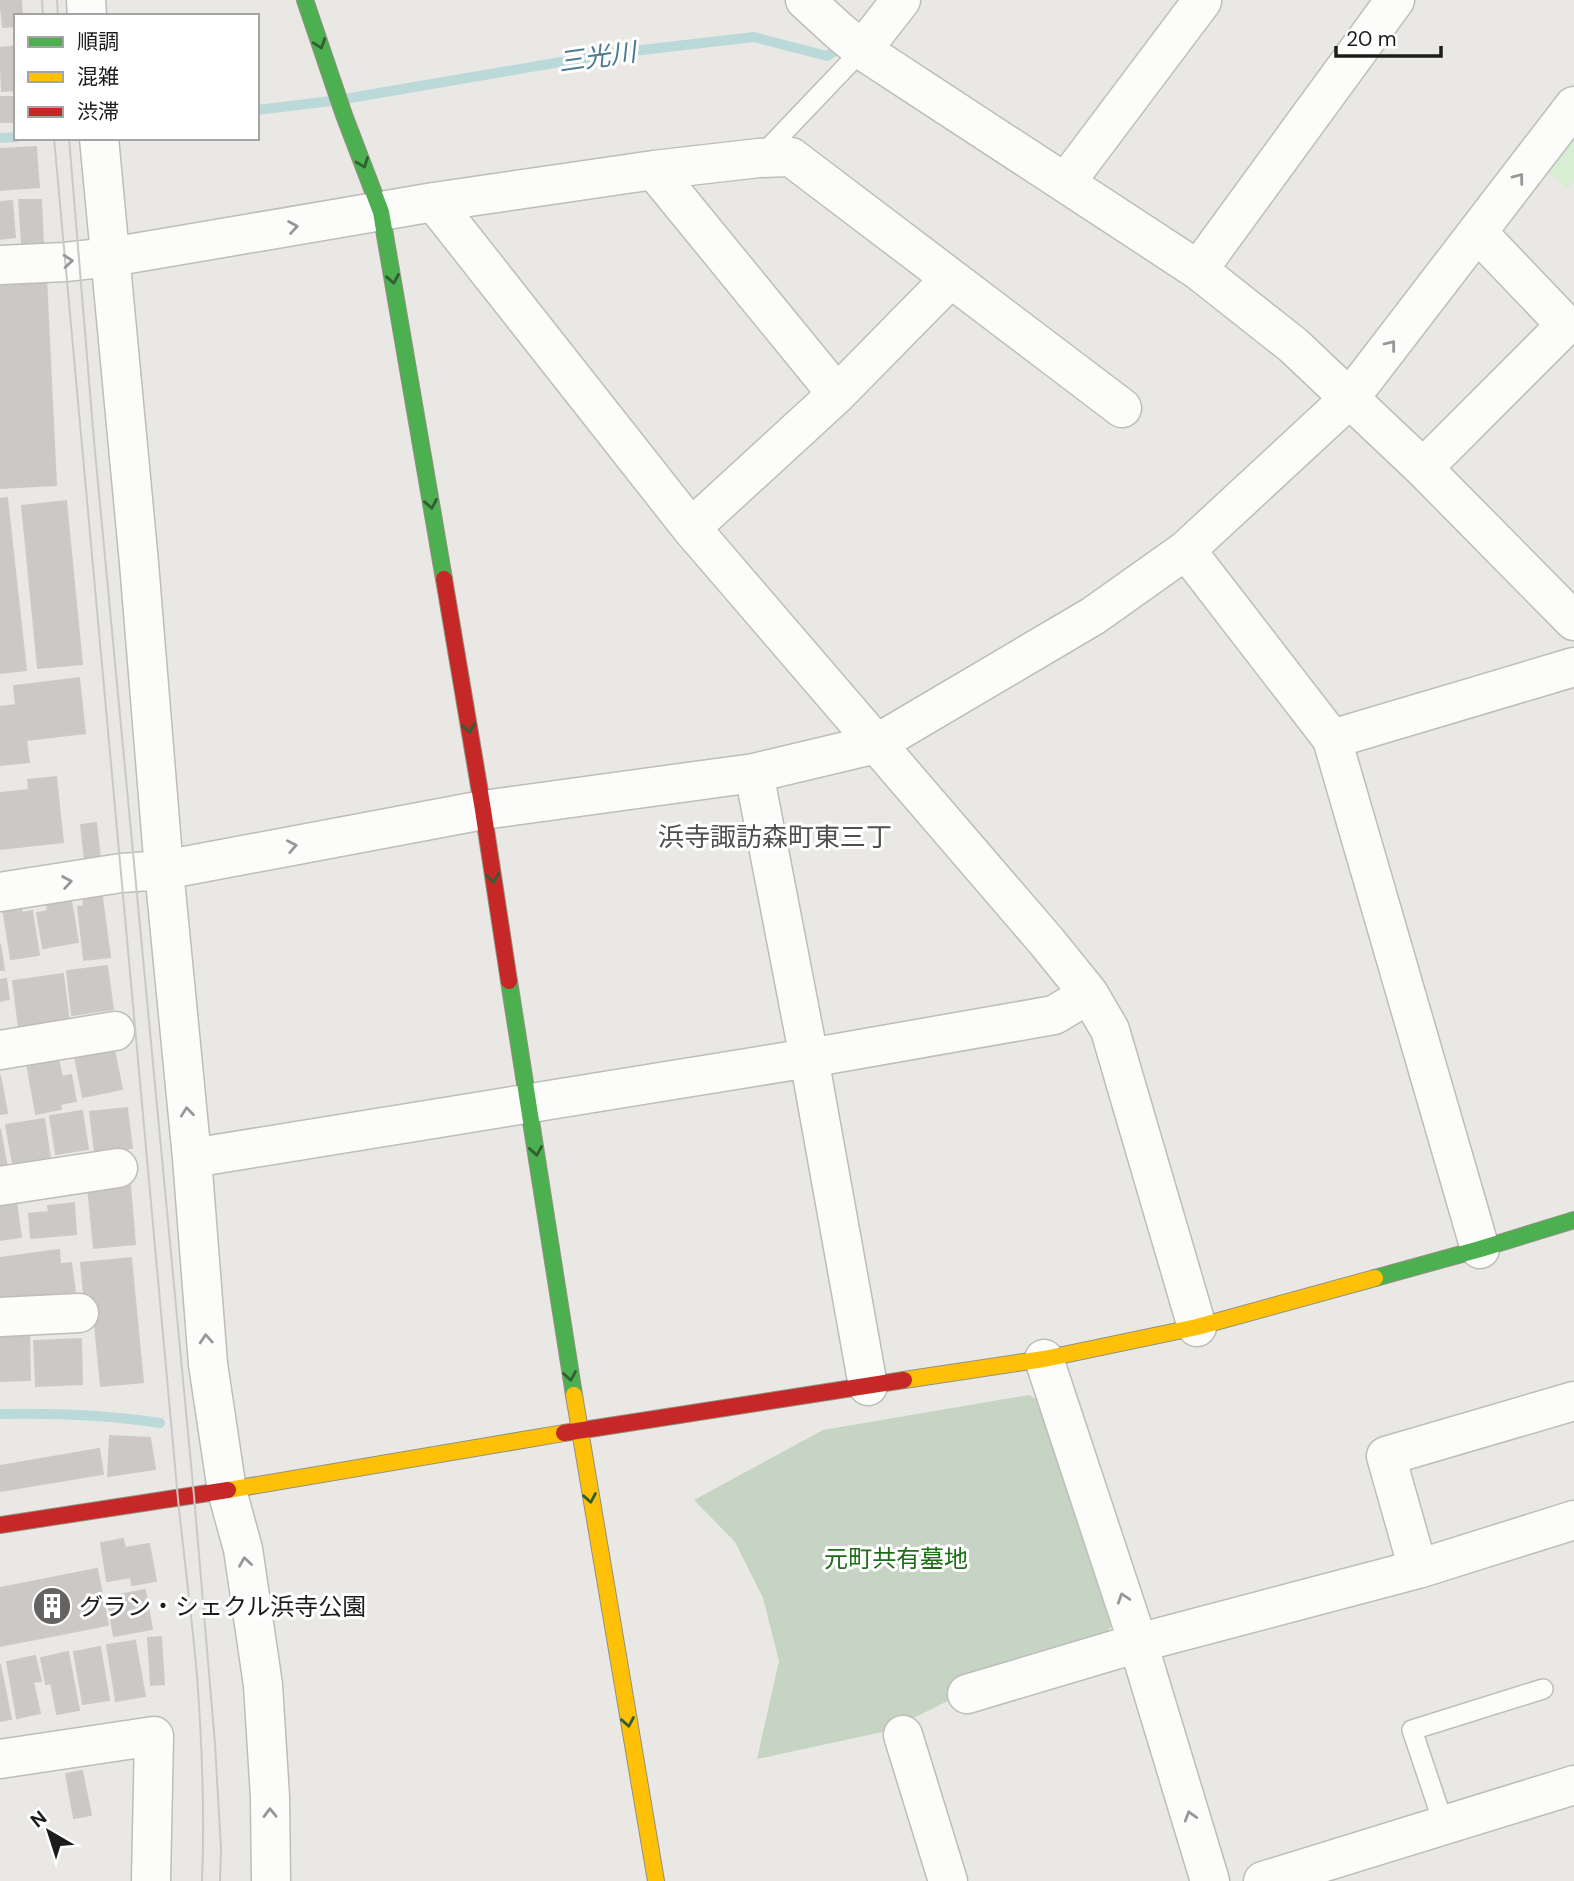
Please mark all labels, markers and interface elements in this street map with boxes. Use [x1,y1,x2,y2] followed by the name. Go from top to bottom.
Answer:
[14,14,259,140] legend
[1336,14,1441,58] scale bar
[1346,25,1397,53] text: 20 m
[77,28,119,56] text: 順調
[556,34,641,79] water label: 三光川
[312,37,326,49] one-way arrow
[77,63,119,91] text: 混雑
[77,98,119,126] text: 渋滞
[354,157,368,169] one-way arrow
[1510,173,1523,186] one-way arrow
[287,220,299,235] one-way arrow
[63,254,74,269] one-way arrow
[385,273,400,285] one-way arrow
[1382,340,1395,352] one-way arrow
[423,498,438,509] one-way arrow
[461,722,476,734] one-way arrow
[658,820,892,854] district label: 浜寺諏訪森町東三丁
[286,840,298,855] one-way arrow
[486,872,501,884] one-way arrow
[62,874,73,889] one-way arrow
[180,1106,195,1118] one-way arrow
[528,1145,543,1157] one-way arrow
[199,1333,214,1344] one-way arrow
[562,1370,577,1382] one-way arrow
[582,1492,597,1504] one-way arrow
[824,1543,968,1574] park label: 元町共有墓地
[237,1556,252,1568] one-way arrow
[31,1585,73,1627] building icon: グラン・シェクル浜寺公園
[79,1591,366,1622] place label: グラン・シェクル浜寺公園
[1117,1593,1131,1605] one-way arrow
[620,1716,635,1728] one-way arrow
[14,1797,84,1867] north arrow
[25,1805,52,1833] text: N
[262,1807,278,1818] one-way arrow
[1184,1810,1198,1822] one-way arrow

